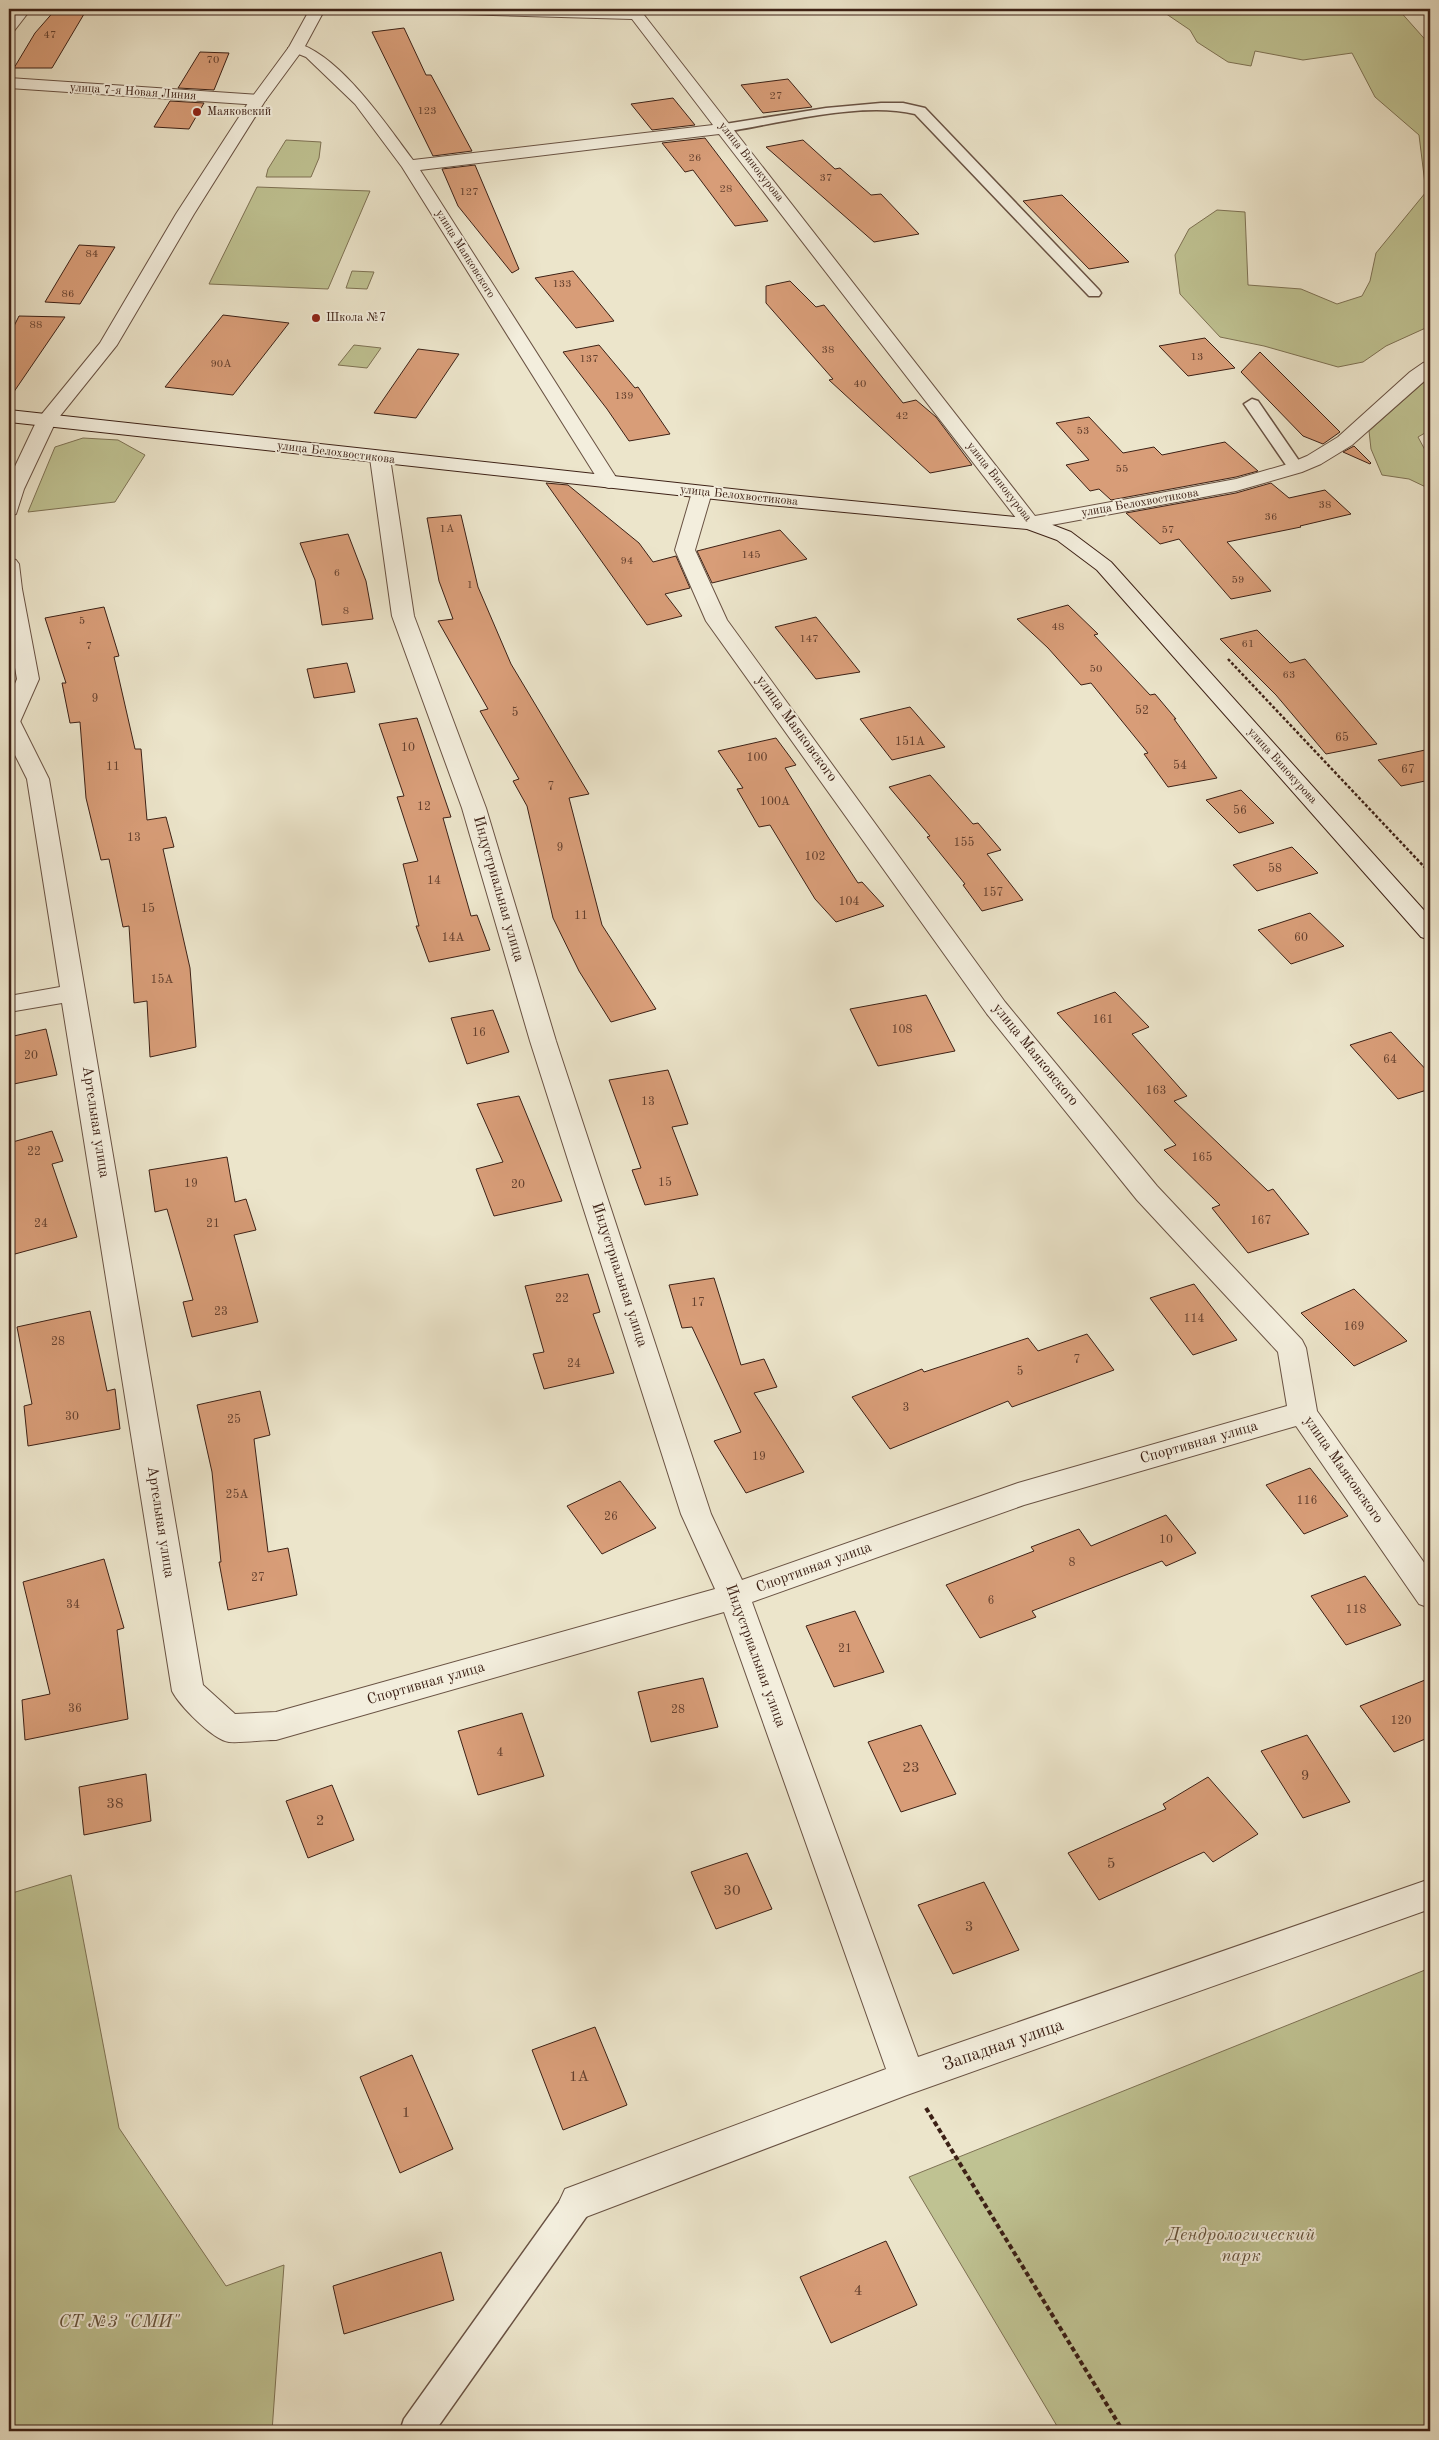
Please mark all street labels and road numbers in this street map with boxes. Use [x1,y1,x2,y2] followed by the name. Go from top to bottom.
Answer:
[69,82,197,102] street label: улица 7-я Новая Линия
[716,120,786,204] street label: улица Винокурова
[433,208,497,300] street label: улица Маяковского
[276,440,396,466] street label: улица Белохвостикова
[964,440,1034,524] street label: улица Винокурова
[679,484,799,508] street label: улица Белохвостикова
[1080,487,1200,519] street label: улица Белохвостикова
[753,673,839,785] street label: улица Маяковского
[1245,726,1319,806] street label: улица Винокурова
[470,814,526,964] street label: Индустриальная улица
[989,1001,1081,1109] street label: улица Маяковского
[79,1065,111,1180] street label: Артельная улица
[589,1201,650,1350] street label: Индустриальная улица
[1300,1414,1386,1526] street label: улица Маяковского
[1138,1419,1260,1467] street label: Спортивная улица
[144,1465,176,1580] street label: Артельная улица
[754,1540,874,1596] street label: Спортивная улица
[722,1582,788,1730] street label: Индустриальная улица
[365,1660,487,1708] street label: Спортивная улица
[940,2016,1066,2074] street label: Западная улица

